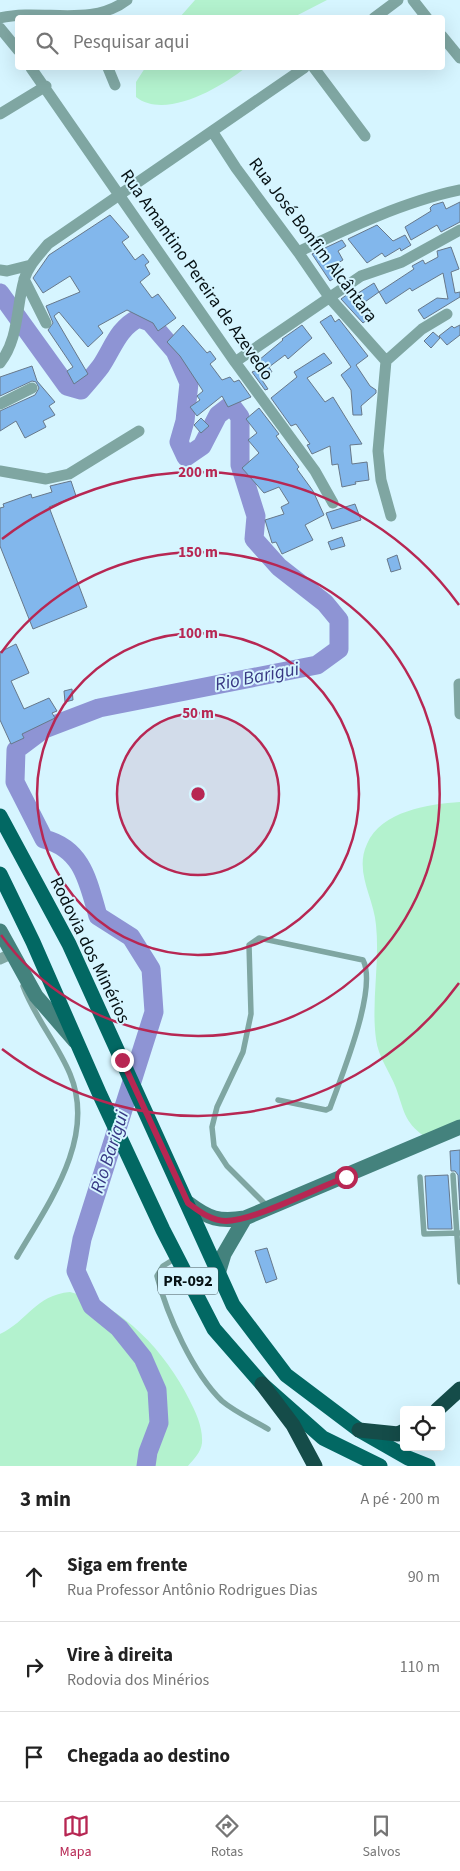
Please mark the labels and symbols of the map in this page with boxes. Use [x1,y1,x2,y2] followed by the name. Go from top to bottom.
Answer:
[243,152,383,328] street label: Rua José Bonfim Alcântara
[114,164,280,386] street label: Rua Amantino Pereira de Azevedo
[178,462,218,483] text: 200 m
[178,542,218,563] text: 150 m
[178,623,218,644] text: 100 m
[213,656,302,698] water label: Rio Barigui
[182,703,214,724] text: 50 m
[189,785,207,803] centre of rings
[44,873,136,1027] street label: Rodovia dos Minérios
[111,1049,134,1072] route end
[84,1107,136,1197] water label: Rio Barigui
[335,1166,358,1189] route start
[158,1268,218,1294] road number: PR-092

